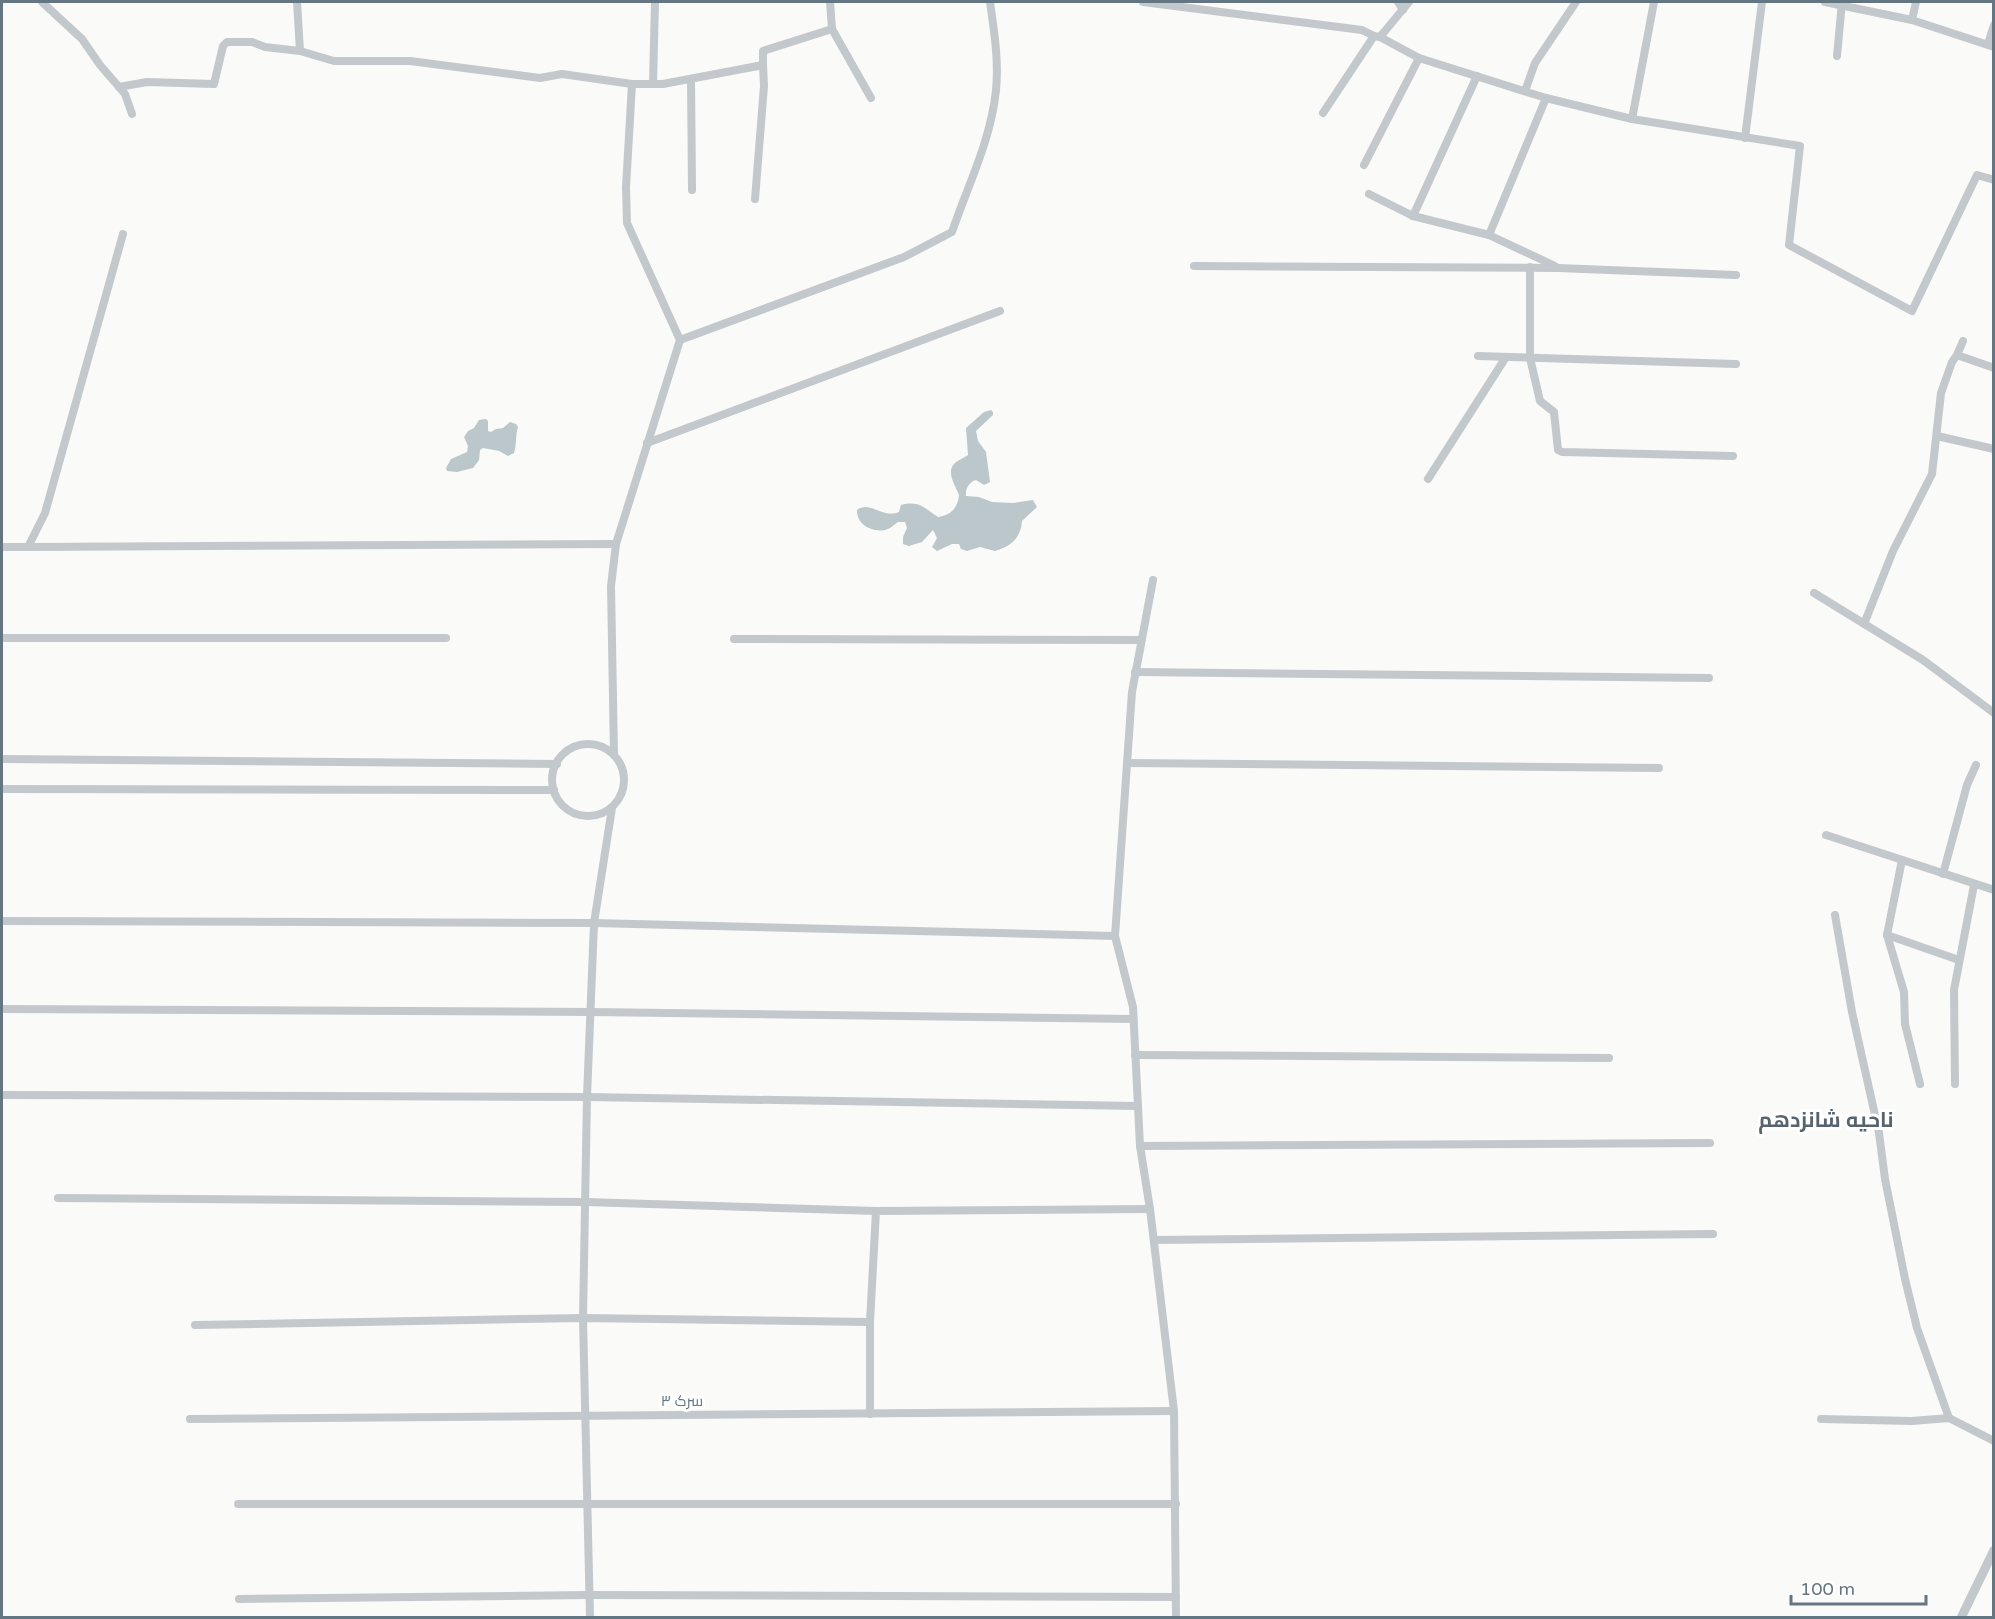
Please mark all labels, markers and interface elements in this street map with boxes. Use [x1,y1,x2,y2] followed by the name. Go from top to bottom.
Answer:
[1758,1108,1894,1134] district label: ناحیه شانزدهم
[661,1392,703,1410] street label: سرک ۳
[1791,1568,1926,1606] scale bar
[1800,1578,1855,1600] text: 100 m

